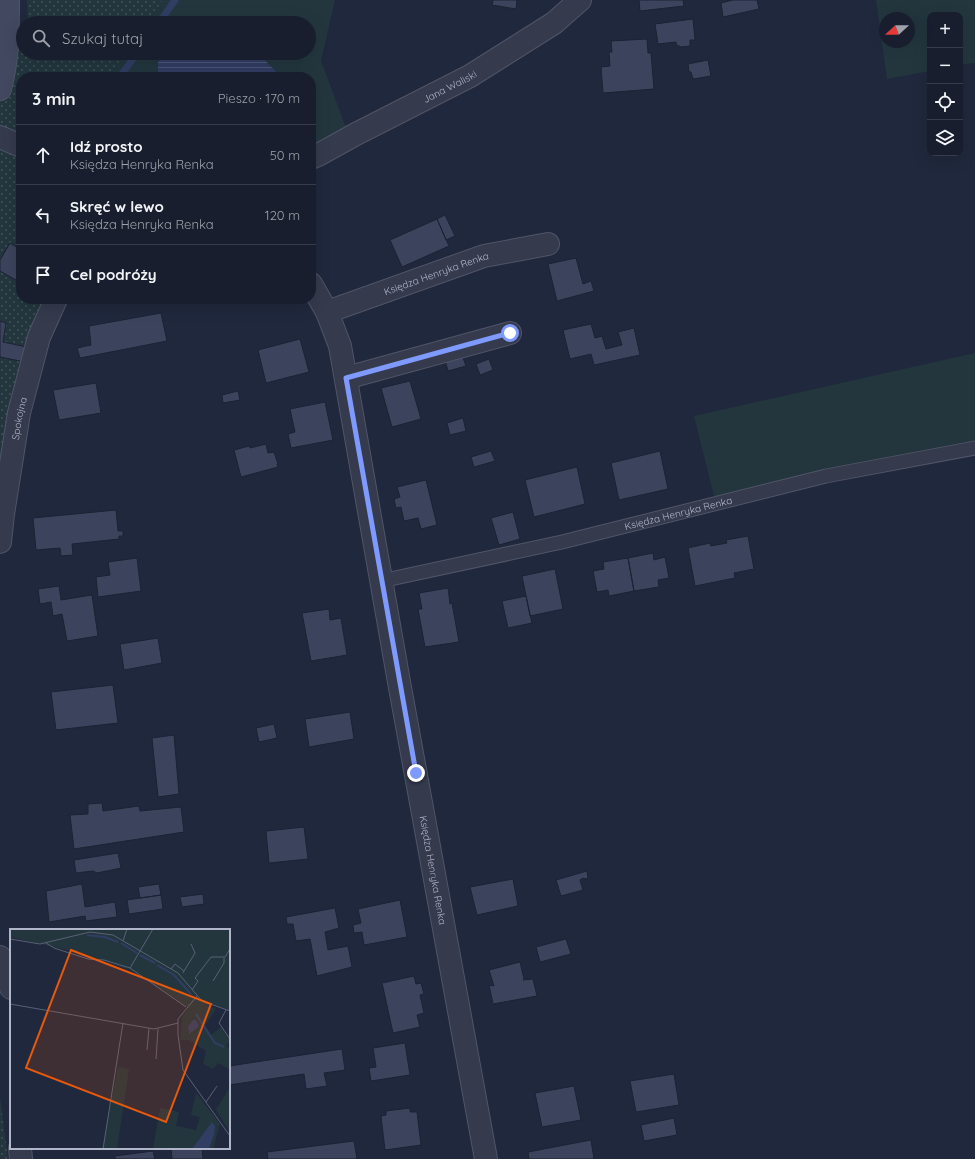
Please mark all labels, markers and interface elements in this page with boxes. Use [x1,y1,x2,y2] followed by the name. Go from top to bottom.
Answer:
[879,12,915,48] north arrow
[927,12,963,156] map controls
[927,12,963,48] button: +
[16,16,316,60] search box
[30,27,52,49] icon: search
[62,29,143,48] text: Szukaj tutaj
[927,48,963,84] button: −
[421,68,479,106] street label: Jana Waliski
[927,84,963,120] button: locate
[32,88,76,109] text: 3 min
[218,90,300,106] text: Pieszo · 170 m
[927,120,963,156] button: layers
[70,137,143,156] text: Idź prosto
[32,144,54,166] icon: ahead
[270,147,300,163] text: 50 m
[70,156,214,172] text: Księdza Henryka Renka
[70,197,164,216] text: Skręć w lewo
[32,204,54,226] icon: left
[265,207,300,223] text: 120 m
[70,216,214,232] text: Księdza Henryka Renka
[382,249,490,298] street label: Księdza Henryka Renka
[32,264,54,286] icon: arrive
[70,265,157,284] text: Cel podróży
[501,324,519,342] route start
[9,396,30,441] street label: Spokojna
[623,494,734,533] street label: Księdza Henryka Renka
[407,764,425,782] route end
[416,815,449,926] street label: Księdza Henryka Renka
[10,929,230,1149] inset map

